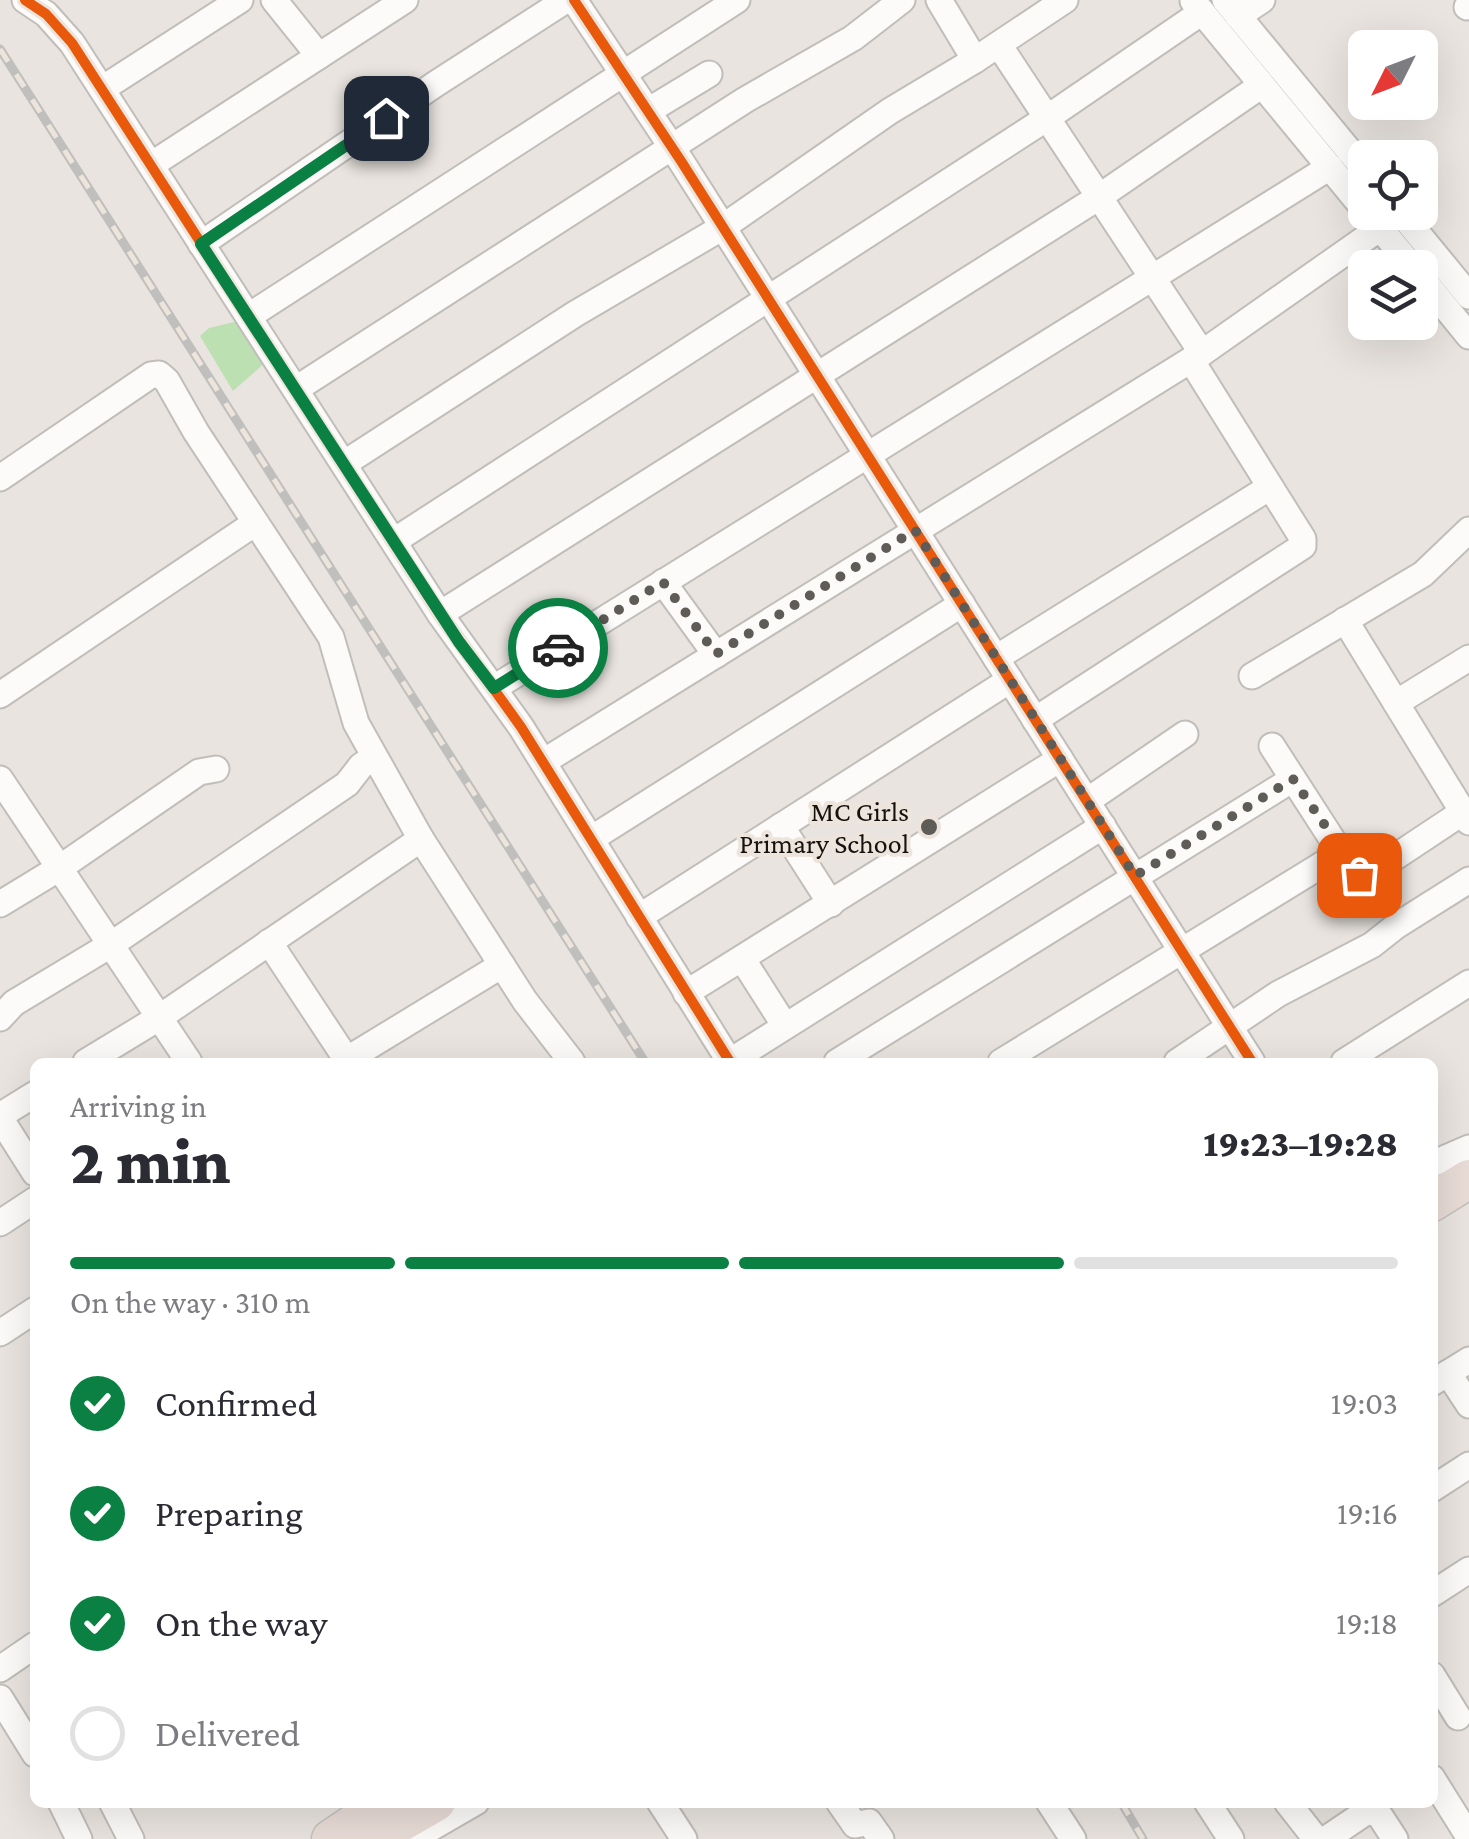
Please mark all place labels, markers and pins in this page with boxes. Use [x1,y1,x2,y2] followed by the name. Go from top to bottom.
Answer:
[344,76,429,161] pin
[739,796,909,859] place label: MC Girls Primary School
[918,816,940,838] marker: MC Girls Primary School
[1317,833,1402,918] pin

